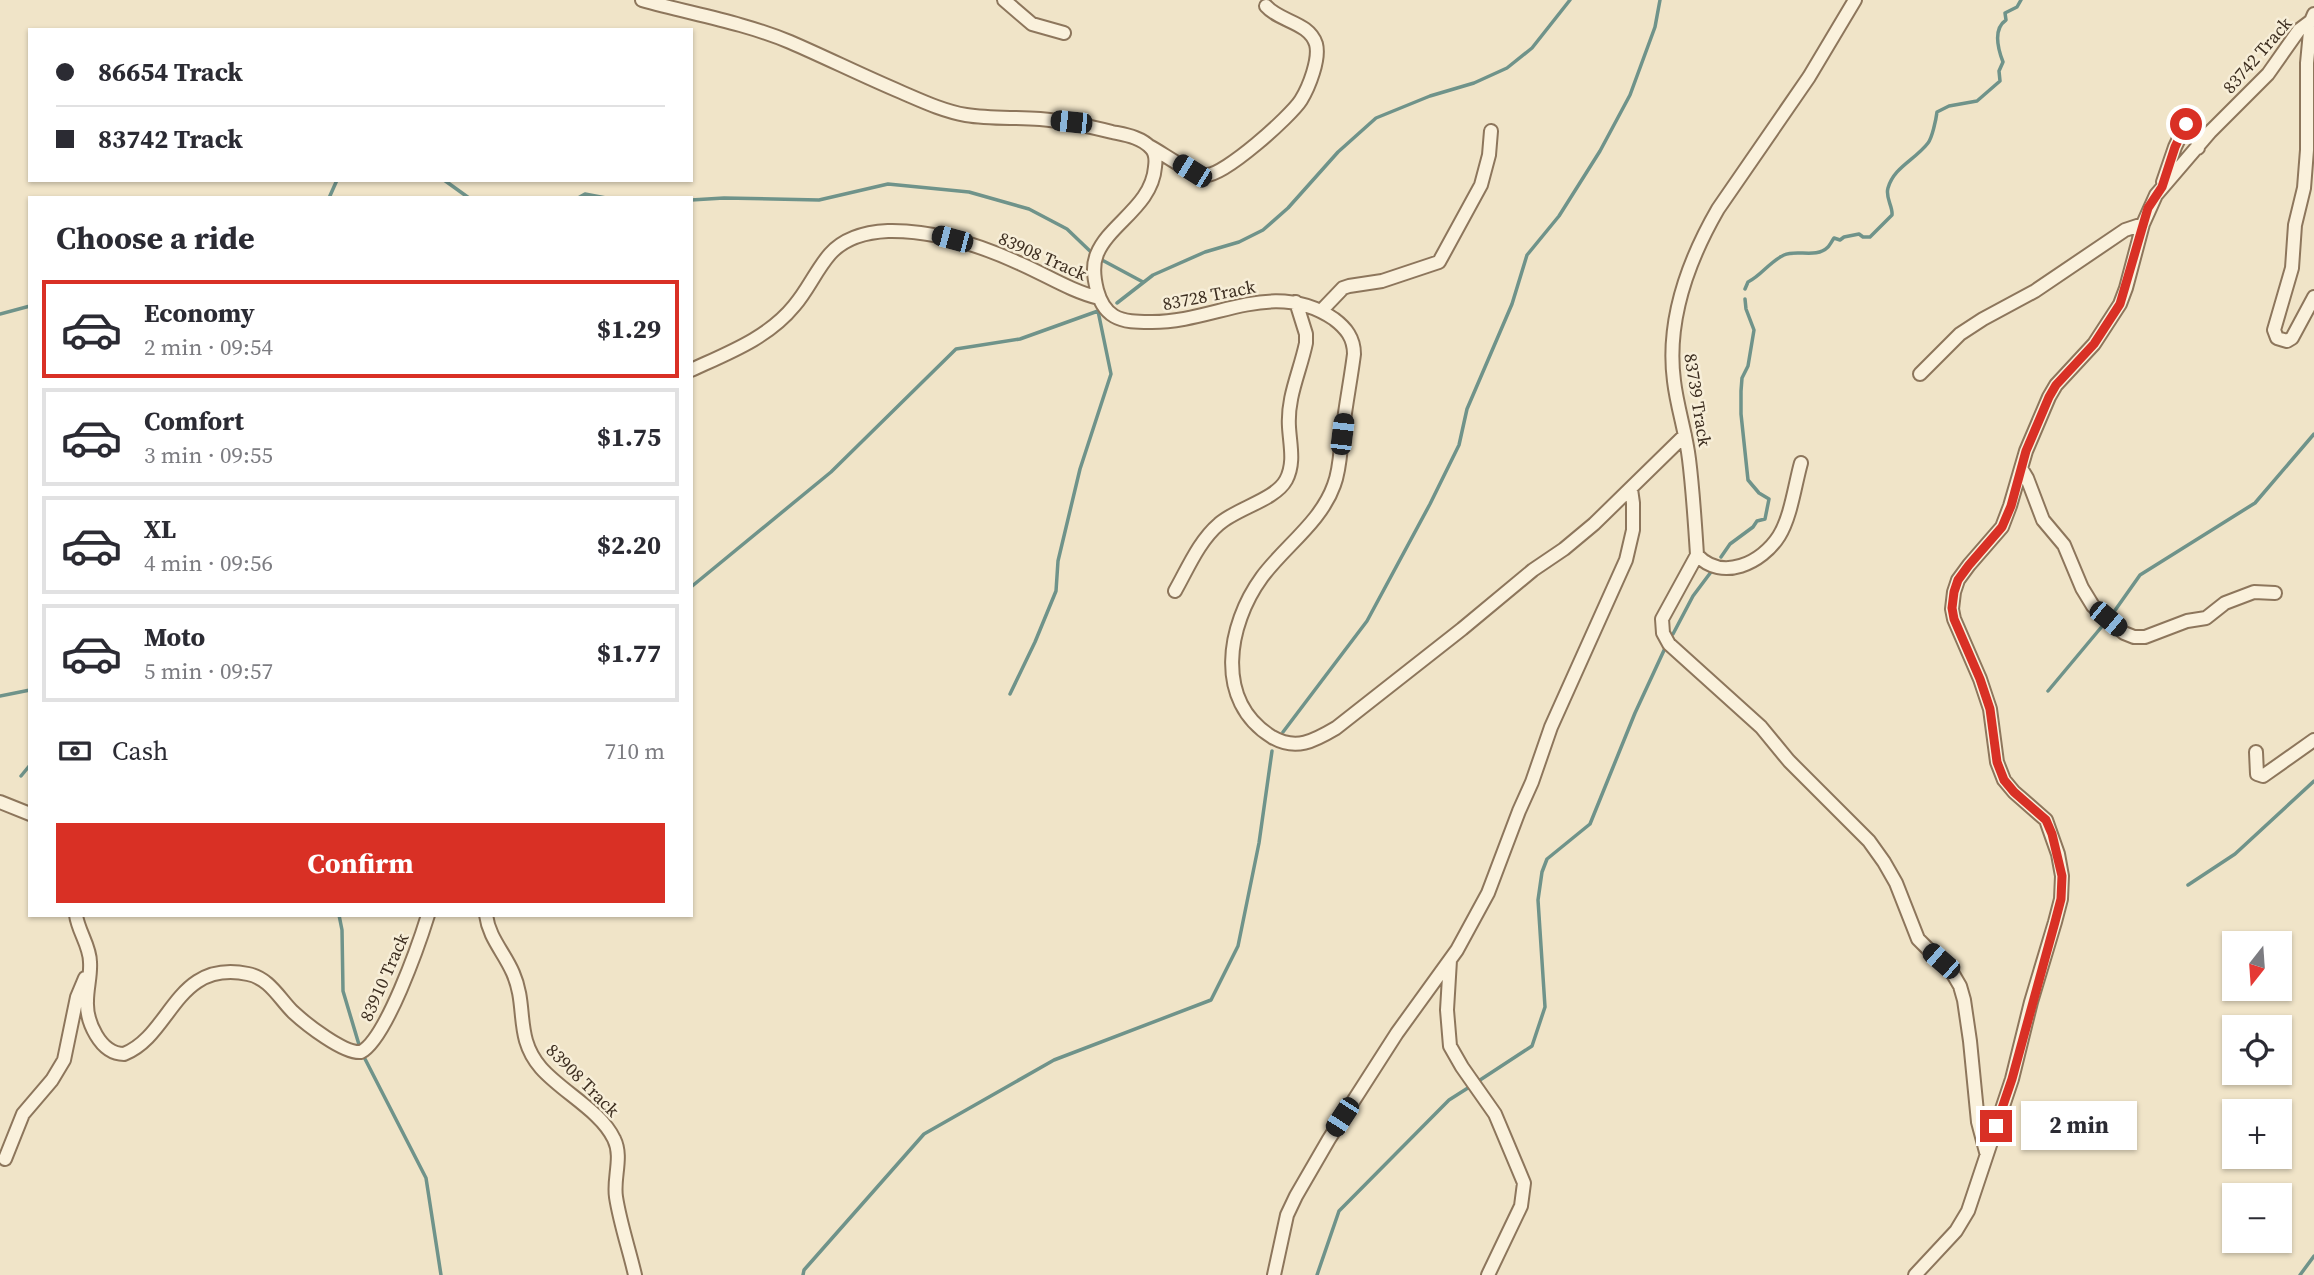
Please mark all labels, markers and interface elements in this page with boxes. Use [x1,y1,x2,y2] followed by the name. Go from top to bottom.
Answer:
[2217,11,2297,99] street label: 83742 Track
[98,54,243,90] text: 86654 Track
[2170,108,2202,140] route start
[1050,109,1093,135] car
[98,121,243,157] text: 83742 Track
[1169,151,1216,191] car
[56,216,255,260] text: Choose a ride
[929,223,976,255] car
[995,225,1091,287] street label: 83908 Track
[1160,274,1258,316] street label: 83728 Track
[144,295,255,331] text: Economy
[60,298,123,361] icon: car
[597,311,661,347] text: $1.29
[144,331,273,363] text: 2 min · 09:54
[1678,352,1718,449] street label: 83739 Track
[144,403,244,439] text: Comfort
[60,406,123,469] icon: car
[1330,412,1355,456] car
[597,419,661,455] text: $1.75
[144,439,273,471] text: 3 min · 09:55
[144,511,176,547] text: XL
[60,514,123,577] icon: car
[597,527,661,563] text: $2.20
[144,547,273,579] text: 4 min · 09:56
[2086,597,2131,641] car
[144,619,205,655] text: Moto
[60,622,123,685] icon: car
[597,635,661,671] text: $1.77
[144,655,273,687] text: 5 min · 09:57
[56,732,94,770] icon: cash
[112,733,168,769] text: Cash
[604,735,665,767] text: 710 m
[56,823,665,903] button: Confirm
[353,929,415,1025] street label: 83910 Track
[2222,931,2292,1001] north arrow
[2222,931,2292,1253] map controls
[1919,939,1964,983] car
[2222,1015,2292,1085] button: locate
[541,1038,625,1122] street label: 83908 Track
[1322,1094,1363,1140] car
[2222,1099,2292,1169] button: +
[2021,1102,2136,1150] callout: 2 min
[2049,1109,2109,1141] text: 2 min
[1980,1110,2012,1142] route end
[2222,1183,2292,1253] button: −

